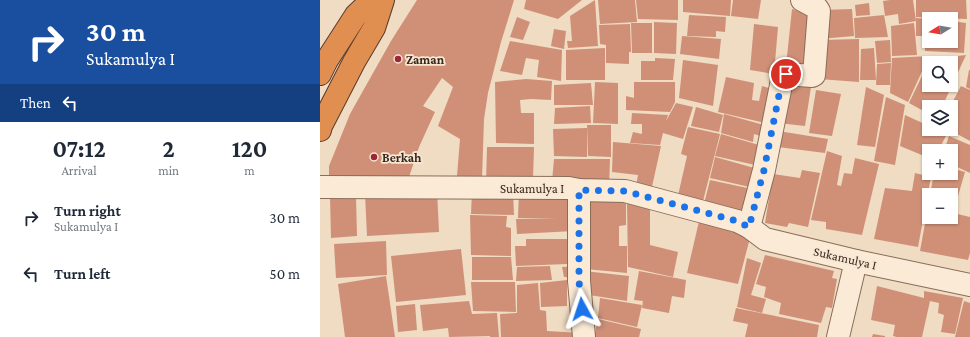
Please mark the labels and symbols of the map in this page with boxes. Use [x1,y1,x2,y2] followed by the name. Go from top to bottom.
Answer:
[922,12,958,48] north arrow
[406,52,445,67] place label: Zaman
[393,54,403,64] marker: Zaman
[769,57,803,91] pin
[382,150,422,165] place label: Berkah
[369,152,379,162] marker: Berkah
[500,181,564,196] street label: Sukamulya I
[812,243,878,273] street label: Sukamulya I
[561,288,603,330] position arrow

